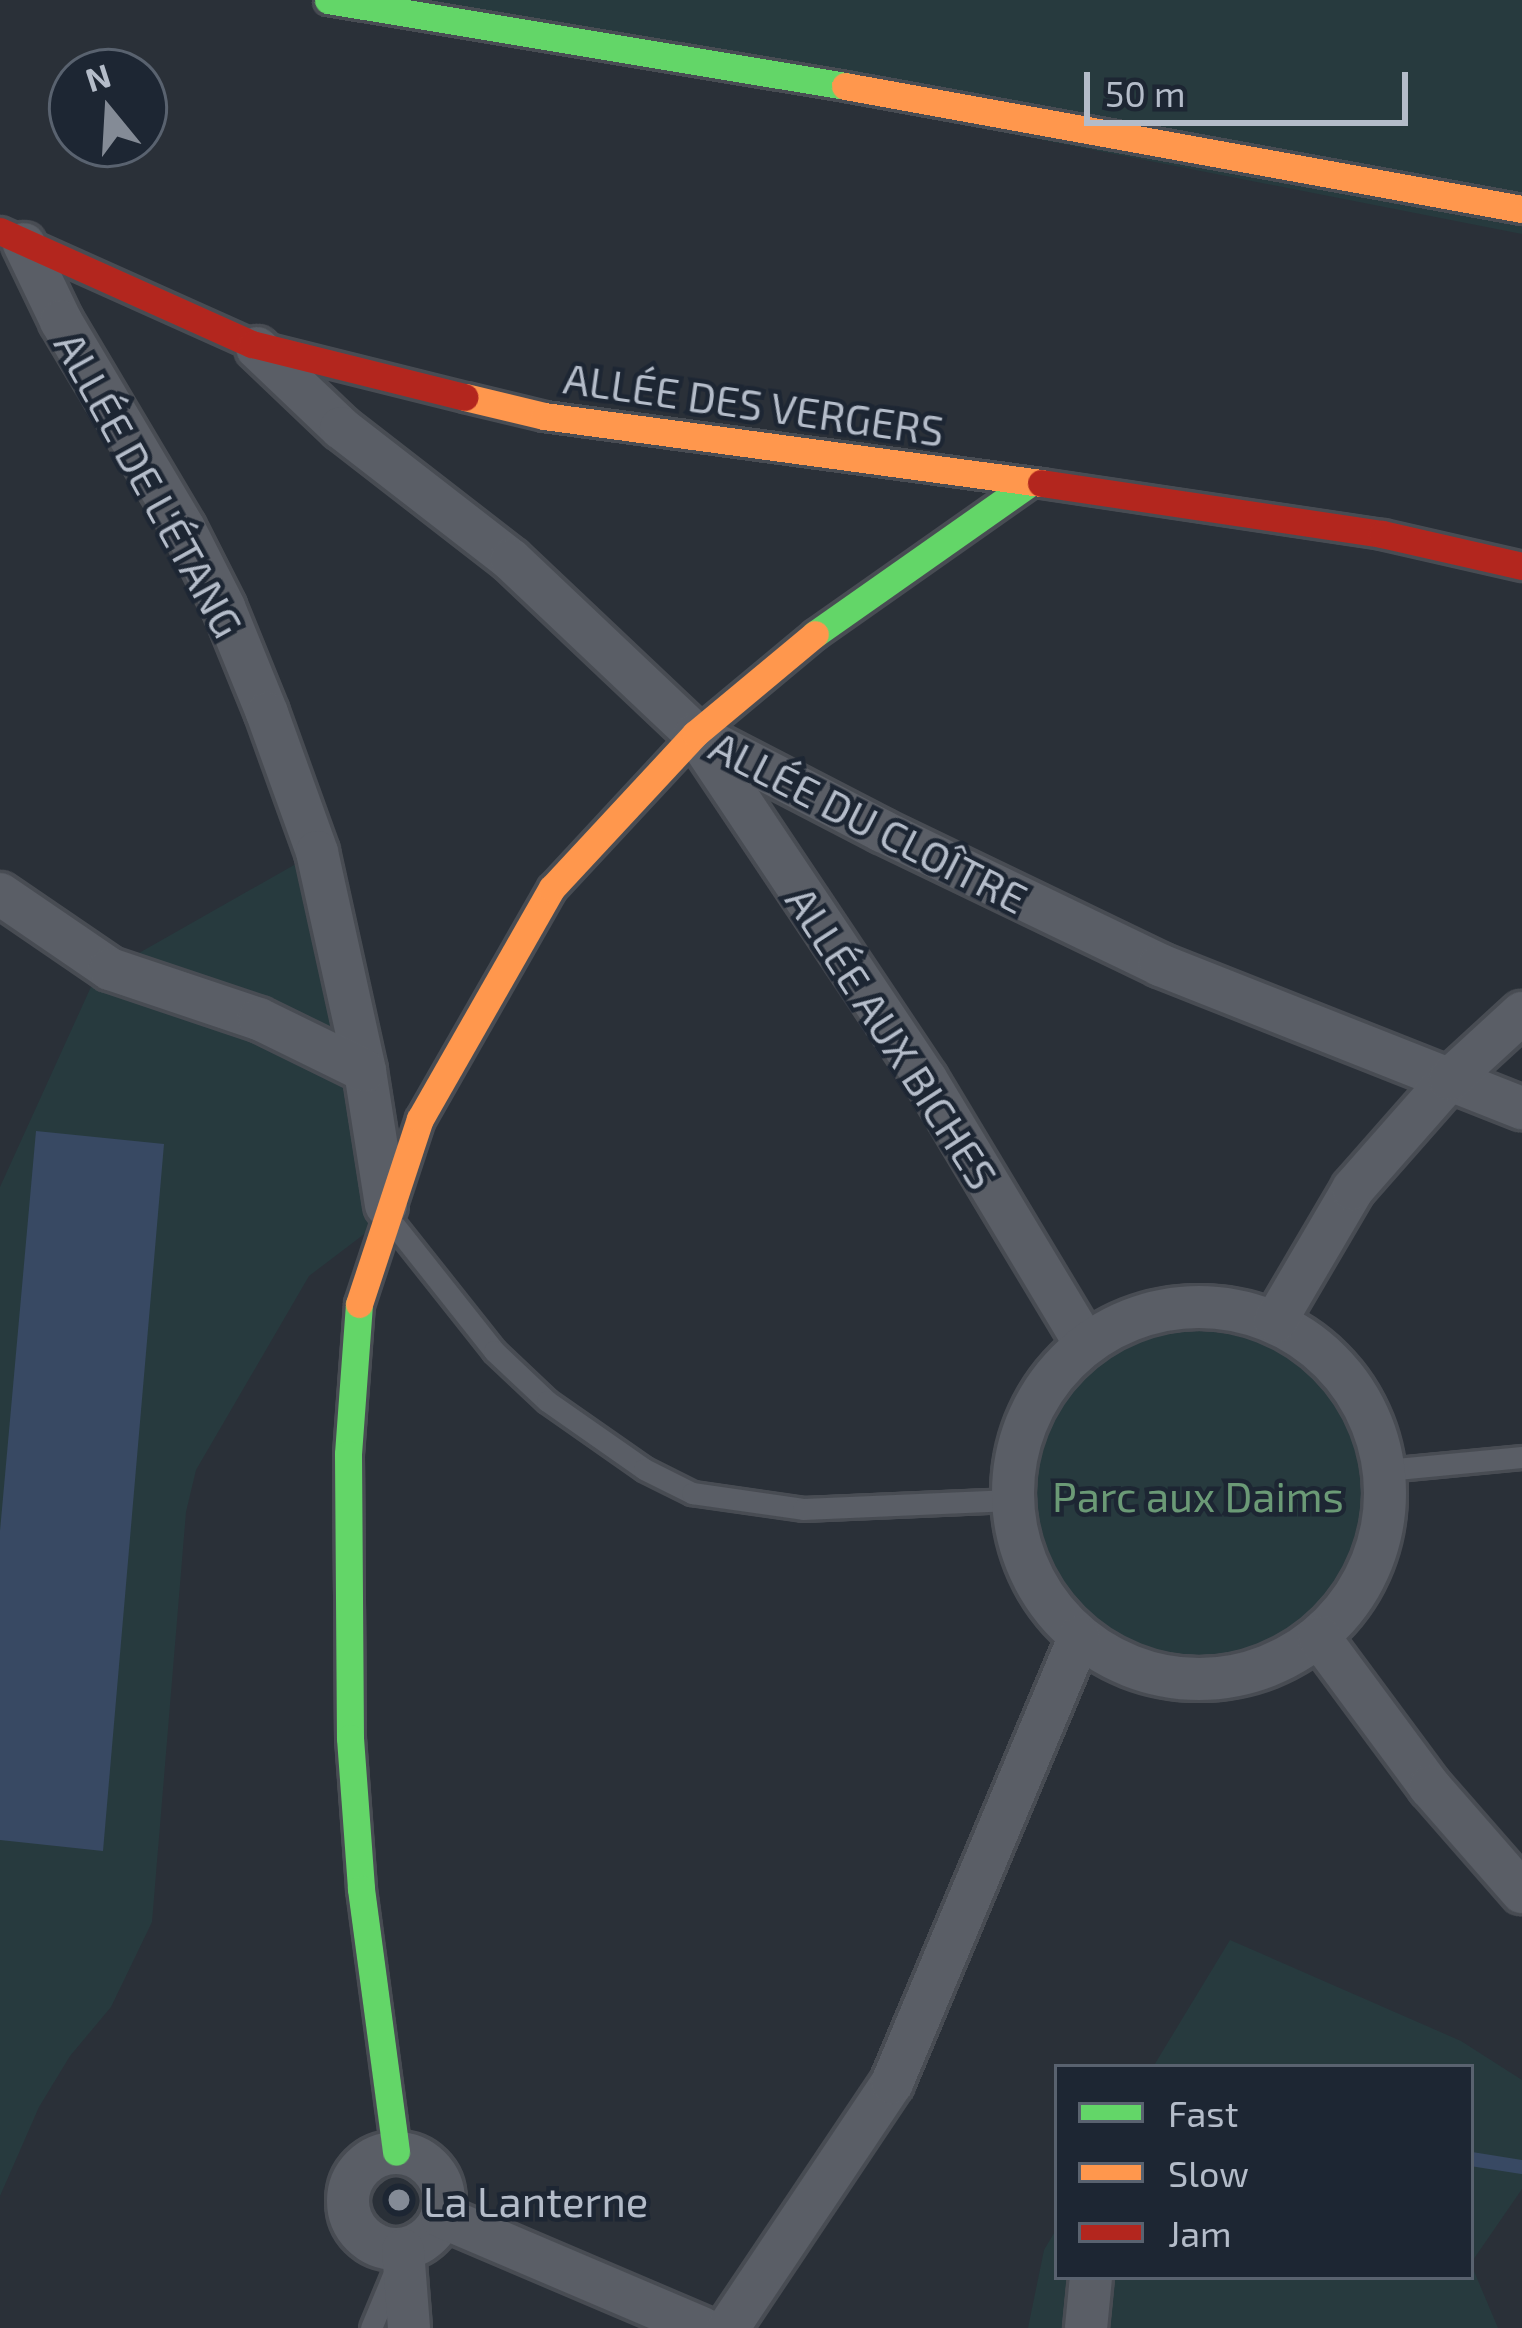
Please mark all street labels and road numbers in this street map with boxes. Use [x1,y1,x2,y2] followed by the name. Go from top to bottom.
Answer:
[45,323,255,645] street label: ALLÉE DE L'ÉTANG
[560,351,948,455] street label: ALLÉE DES VERGERS
[702,719,1036,923] street label: ALLÉE DU CLOÎTRE
[776,876,1010,1198] street label: ALLÉE AUX BICHES

